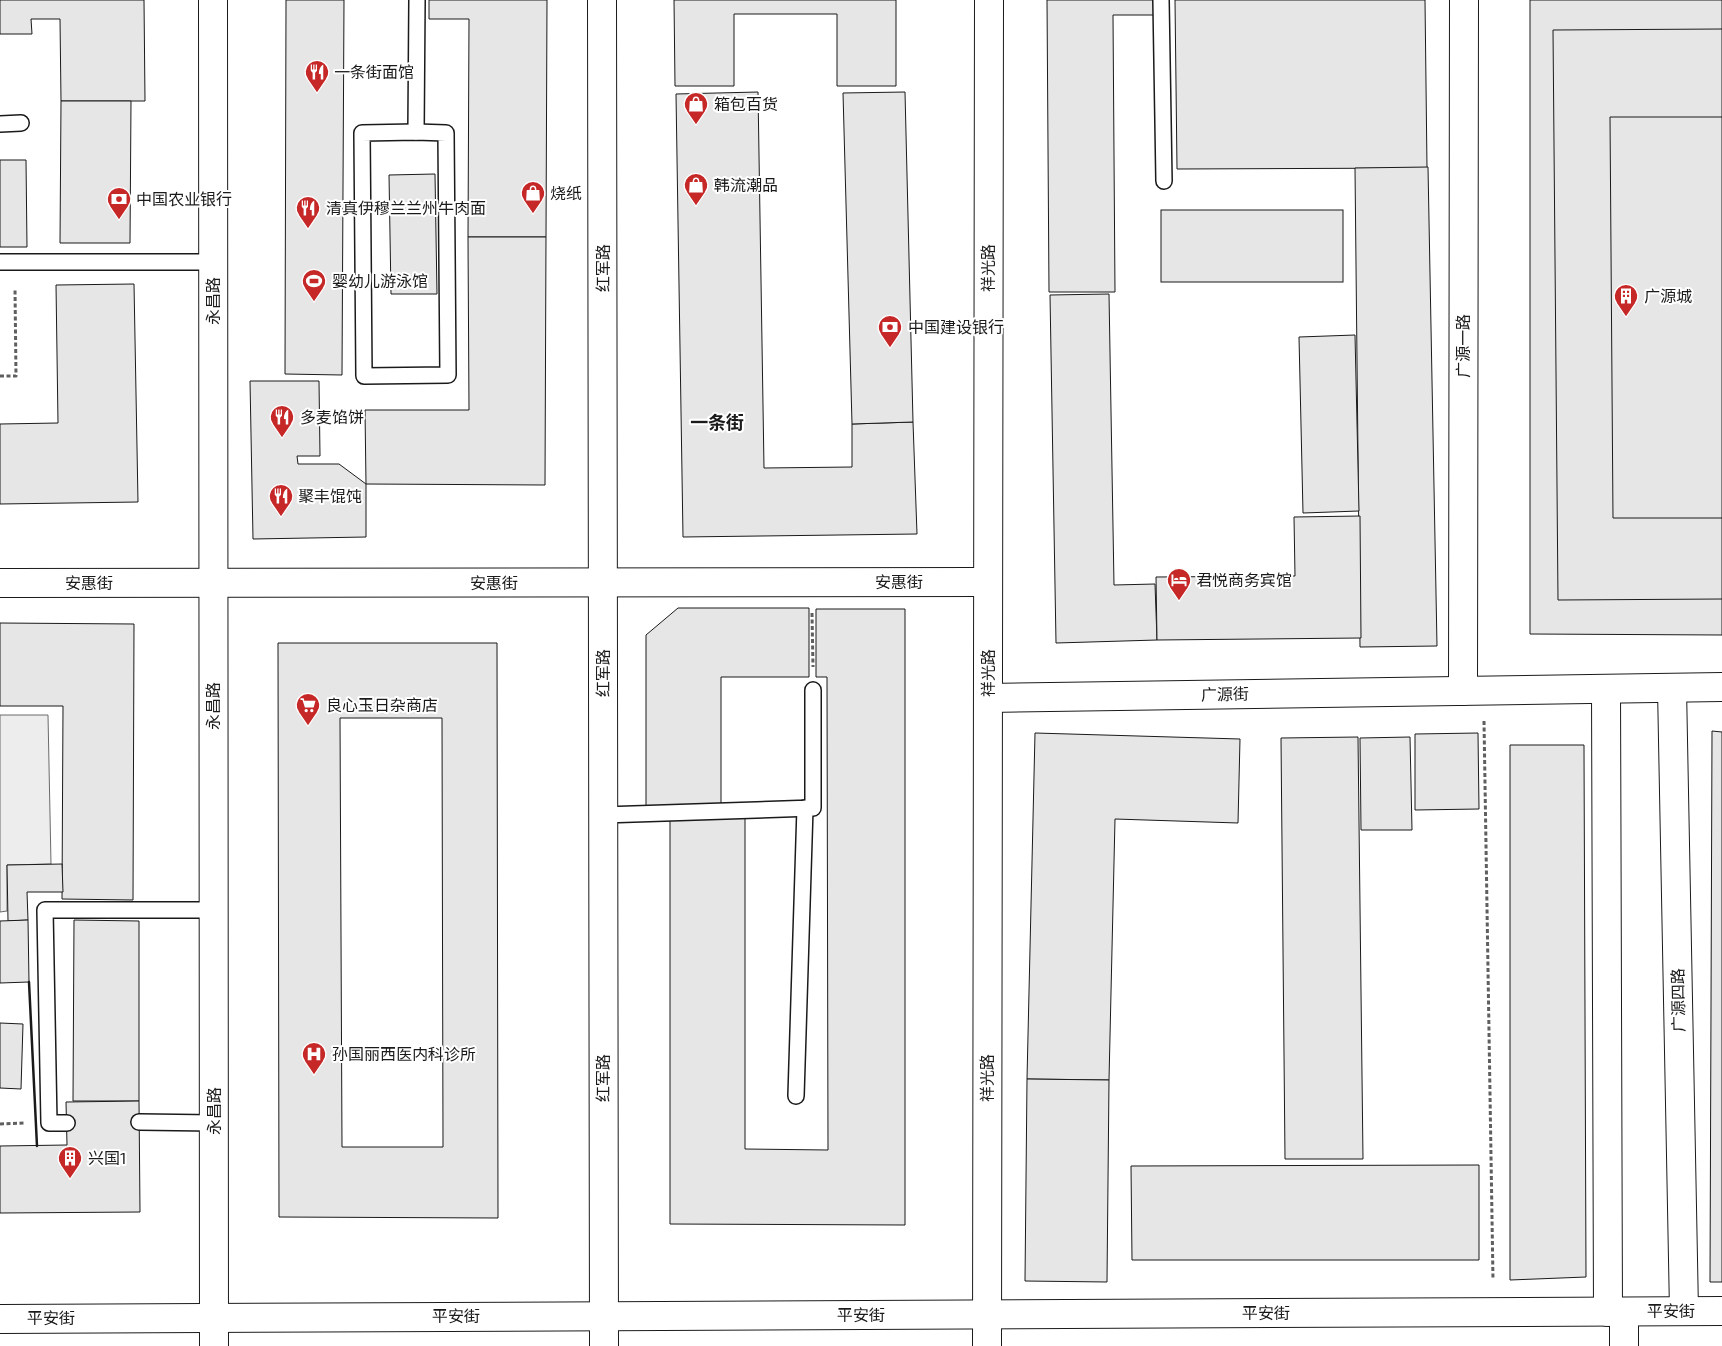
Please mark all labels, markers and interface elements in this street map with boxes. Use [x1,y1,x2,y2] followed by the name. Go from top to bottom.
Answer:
[304,59,330,93] restaurant icon: 一条街面馆
[334,62,414,81] place label: 一条街面馆
[683,91,709,125] shop icon: 箱包百货
[714,94,778,113] place label: 箱包百货
[683,172,709,206] shop icon: 韩流潮品
[714,175,778,194] place label: 韩流潮品
[520,180,546,214] shop icon: 烧纸
[550,183,582,202] place label: 烧纸
[106,186,132,220] bank icon: 中国农业银行
[136,189,232,208] place label: 中国农业银行
[295,195,321,229] restaurant icon: 清真伊穆兰兰州牛肉面
[326,198,486,217] place label: 清真伊穆兰兰州牛肉面
[593,244,612,292] street label: 红军路
[978,244,997,292] street label: 祥光路
[301,268,327,302] sports icon: 婴幼儿游泳馆
[332,271,428,290] place label: 婴幼儿游泳馆
[203,277,222,325] street label: 永昌路
[1613,283,1639,317] building icon: 广源城
[1644,286,1692,305] place label: 广源城
[877,314,903,348] bank icon: 中国建设银行
[1453,314,1472,378] street label: 广源一路
[908,317,1004,336] place label: 中国建设银行
[269,404,295,438] restaurant icon: 多麦馅饼
[300,407,364,426] place label: 多麦馅饼
[690,411,744,433] district label: 一条街
[268,483,294,517] restaurant icon: 聚丰馄饨
[298,486,362,505] place label: 聚丰馄饨
[1166,567,1192,601] hotel icon: 君悦商务宾馆
[1196,570,1292,589] place label: 君悦商务宾馆
[875,572,923,591] street label: 安惠街
[65,573,113,592] street label: 安惠街
[470,573,518,592] street label: 安惠街
[593,649,612,697] street label: 红军路
[978,649,997,697] street label: 祥光路
[203,682,222,730] street label: 永昌路
[1201,684,1249,703] street label: 广源街
[295,692,321,726] supermarket icon: 良心玉日杂商店
[326,695,438,714] place label: 良心玉日杂商店
[1667,968,1688,1032] street label: 广源四路
[301,1041,327,1075] hospital icon: 孙国丽西医内科诊所
[332,1044,476,1063] place label: 孙国丽西医内科诊所
[593,1054,612,1102] street label: 红军路
[977,1054,996,1102] street label: 祥光路
[204,1087,223,1135] street label: 永昌路
[57,1145,83,1179] building icon: 兴国1
[88,1148,126,1167] place label: 兴国1
[1647,1301,1695,1320] street label: 平安街
[1242,1303,1290,1322] street label: 平安街
[837,1305,885,1324] street label: 平安街
[432,1306,480,1325] street label: 平安街
[27,1308,75,1327] street label: 平安街

